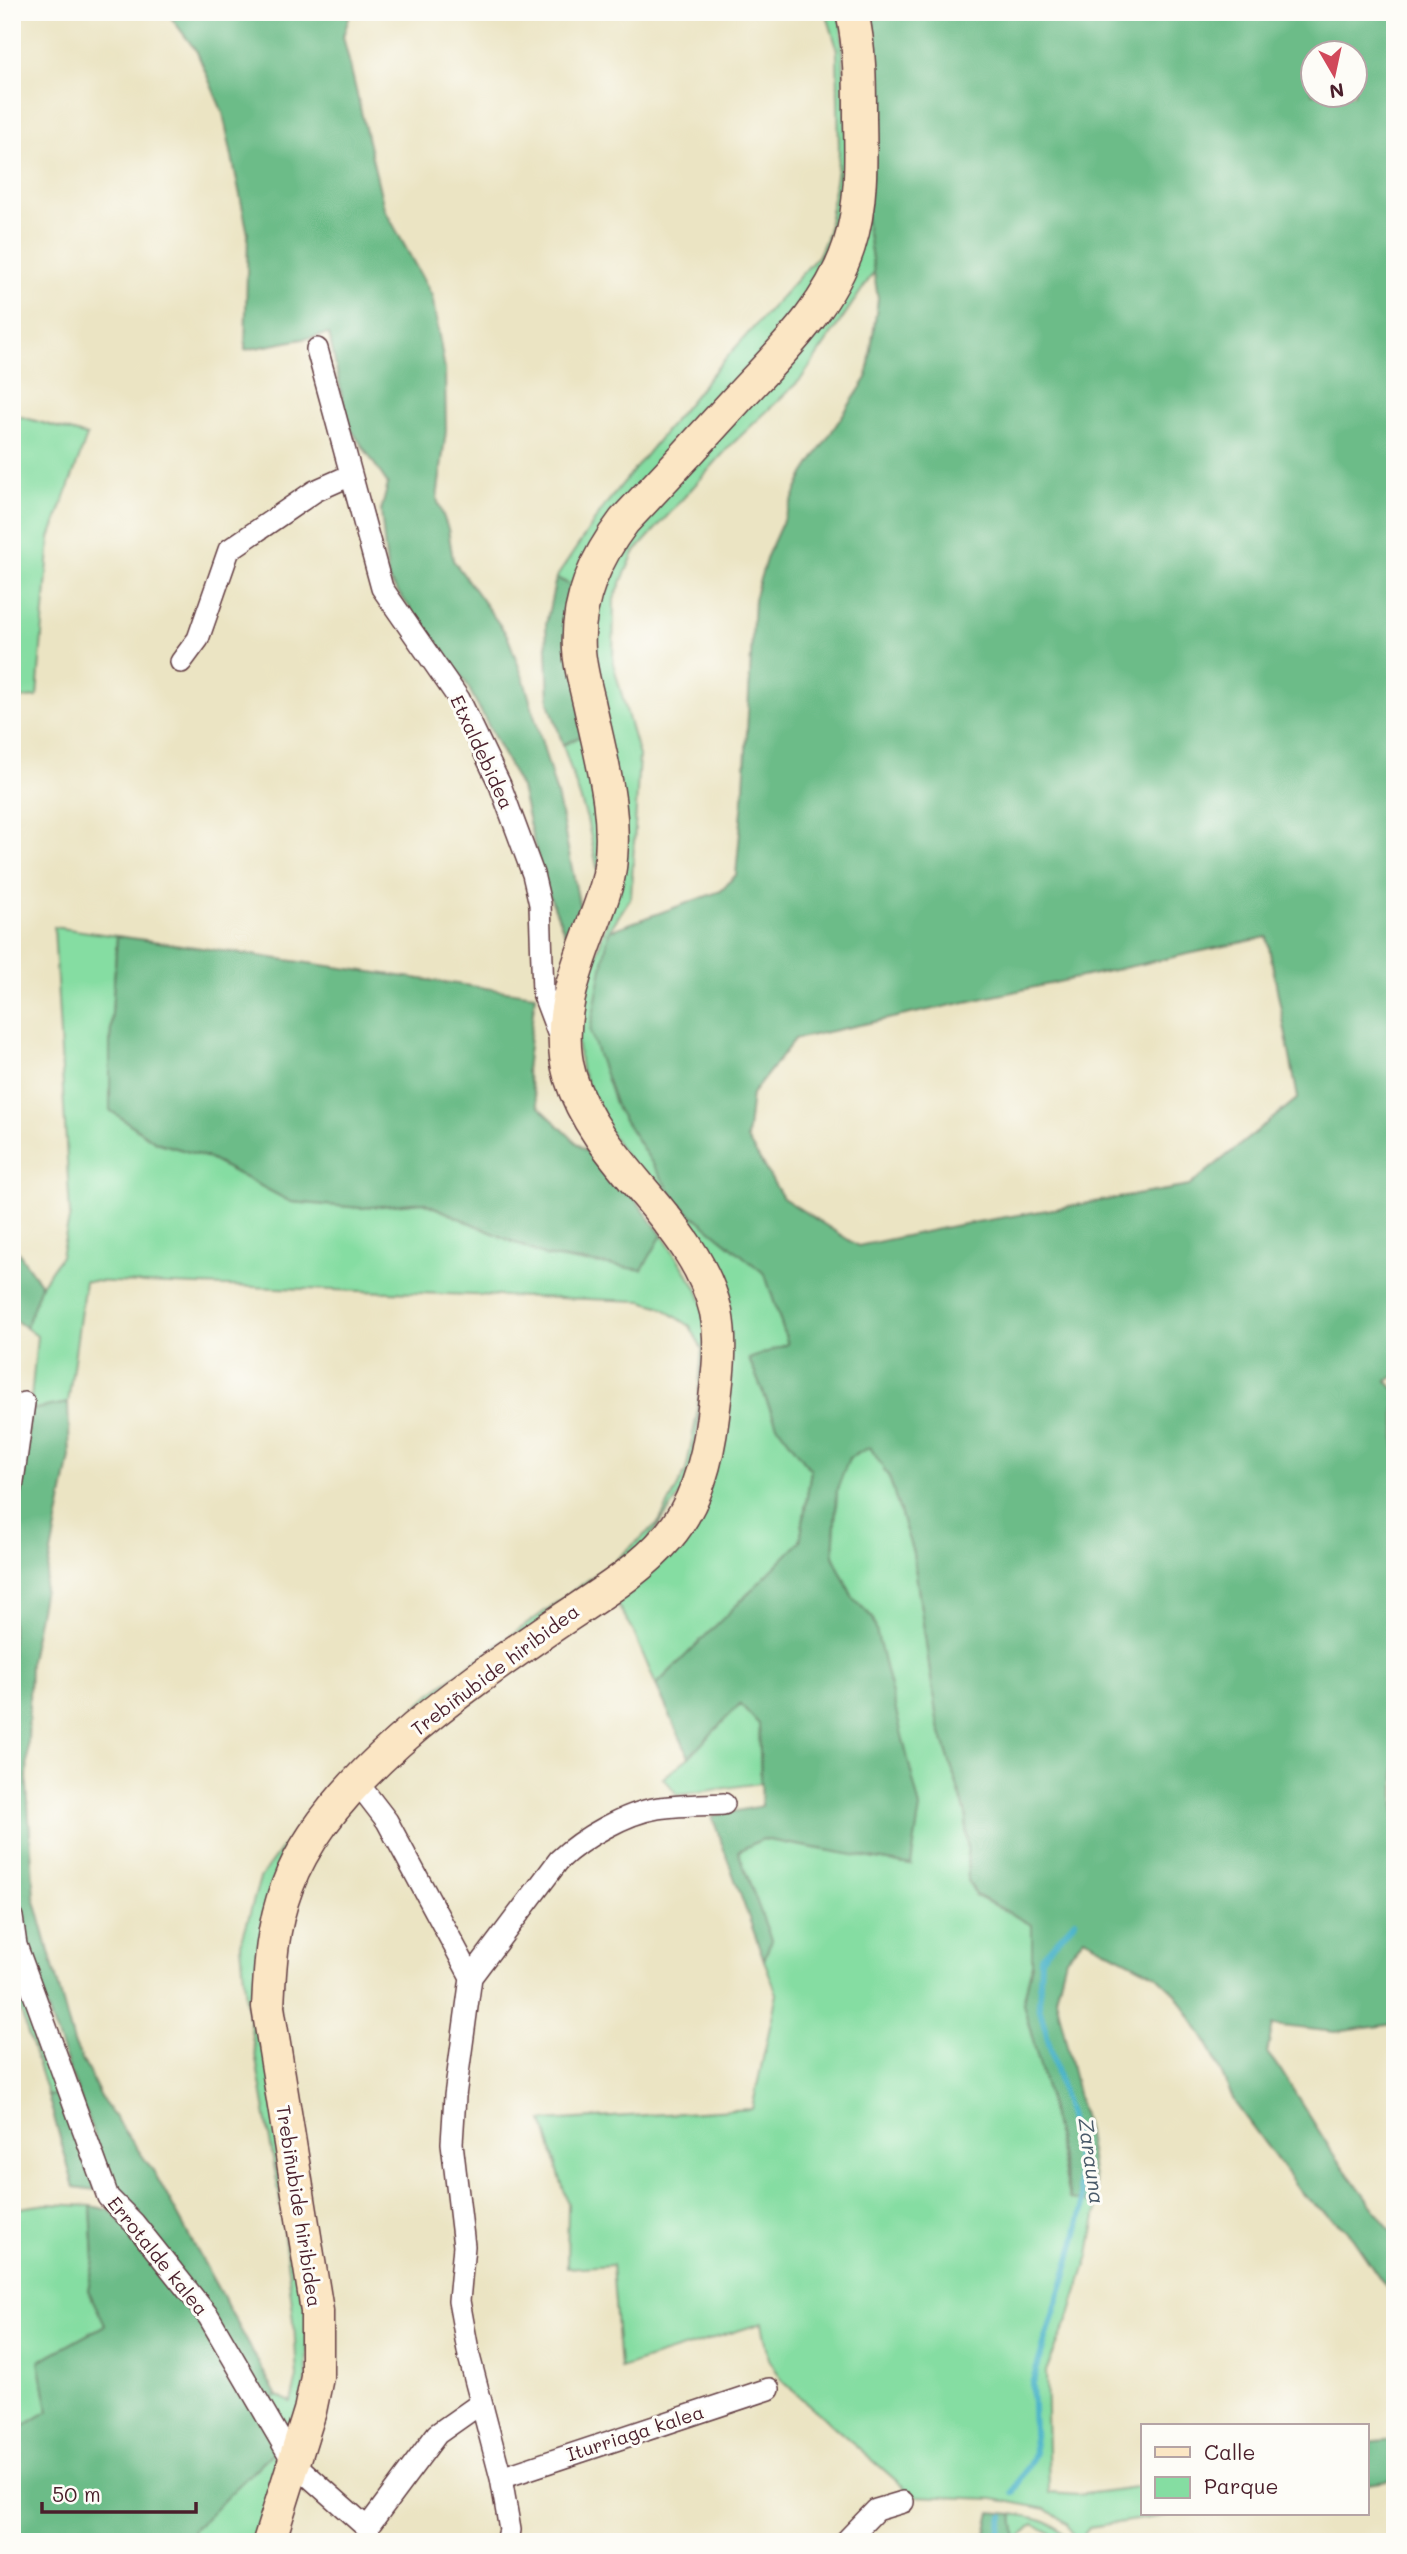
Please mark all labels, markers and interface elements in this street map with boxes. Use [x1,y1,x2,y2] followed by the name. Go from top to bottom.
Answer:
[1298,38,1368,108] north arrow
[1328,78,1346,105] text: N
[445,691,520,813] street label: Etxaldebidea
[406,1598,584,1741] street label: Trebiñubide hiribidea
[271,2103,328,2309] street label: Trebiñubide hiribidea
[1073,2116,1112,2206] water label: Zarauna
[103,2191,214,2320] street label: Errotalde kalea
[563,2399,707,2467] street label: Iturriaga kalea
[1141,2424,1368,2516] legend
[1204,2438,1256,2465] text: Calle
[42,2470,196,2514] scale bar
[1204,2472,1278,2499] text: Parque
[52,2480,101,2507] text: 50 m

